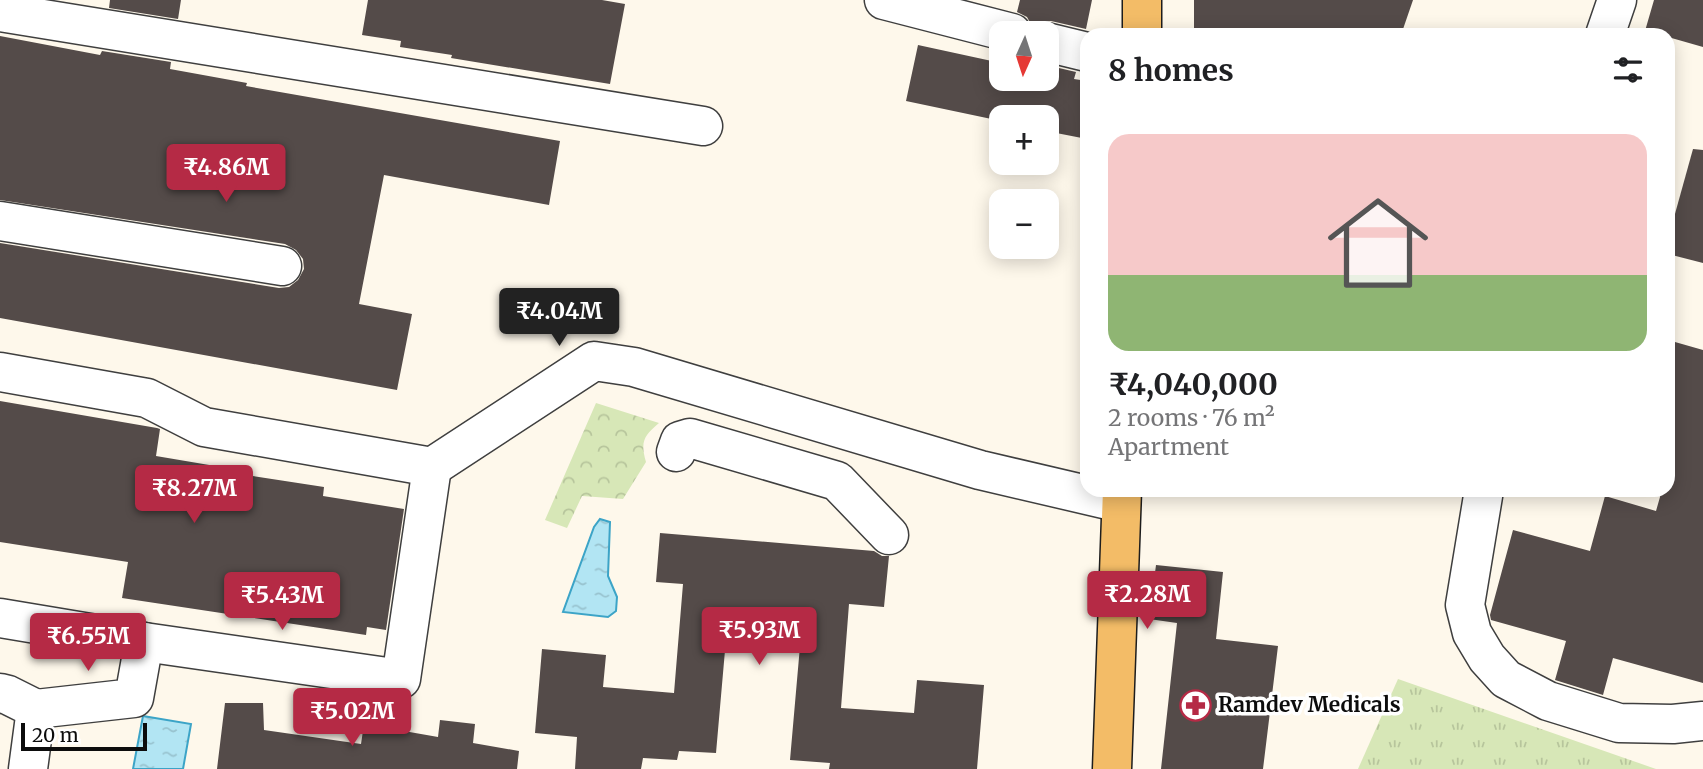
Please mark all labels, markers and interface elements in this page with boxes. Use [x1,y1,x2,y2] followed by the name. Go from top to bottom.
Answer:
[989,21,1059,91] north arrow
[989,21,1059,259] map controls
[1108,51,1234,89] text: 8 homes
[1609,51,1647,89] icon: filters
[989,105,1059,175] button: +
[169,144,283,204] pin: ₹4.86M
[183,152,269,181] text: ₹4.86M
[1315,180,1441,306] icon: home
[989,189,1059,259] button: −
[502,288,616,348] pin: ₹4.04M
[515,296,603,325] text: ₹4.04M
[1108,365,1278,403] text: ₹4,040,000
[1108,403,1275,432] text: 2 rooms · 76 m²
[1108,432,1229,461] text: Apartment
[137,466,251,525] pin: ₹8.27M
[151,473,237,502] text: ₹8.27M
[225,572,339,632] pin: ₹5.43M
[1090,572,1204,631] pin: ₹2.28M
[1103,579,1191,608] text: ₹2.28M
[240,580,324,609] text: ₹5.43M
[702,608,816,667] pin: ₹5.93M
[31,614,145,673] pin: ₹6.55M
[718,615,800,644] text: ₹5.93M
[46,621,130,650] text: ₹6.55M
[295,688,409,748] pin: ₹5.02M
[1178,688,1212,722] pharmacy icon: Ramdev Medicals
[1218,691,1401,718] place label: Ramdev Medicals
[309,696,395,725] text: ₹5.02M
[21,720,147,752] scale bar
[32,723,79,747] text: 20 m

